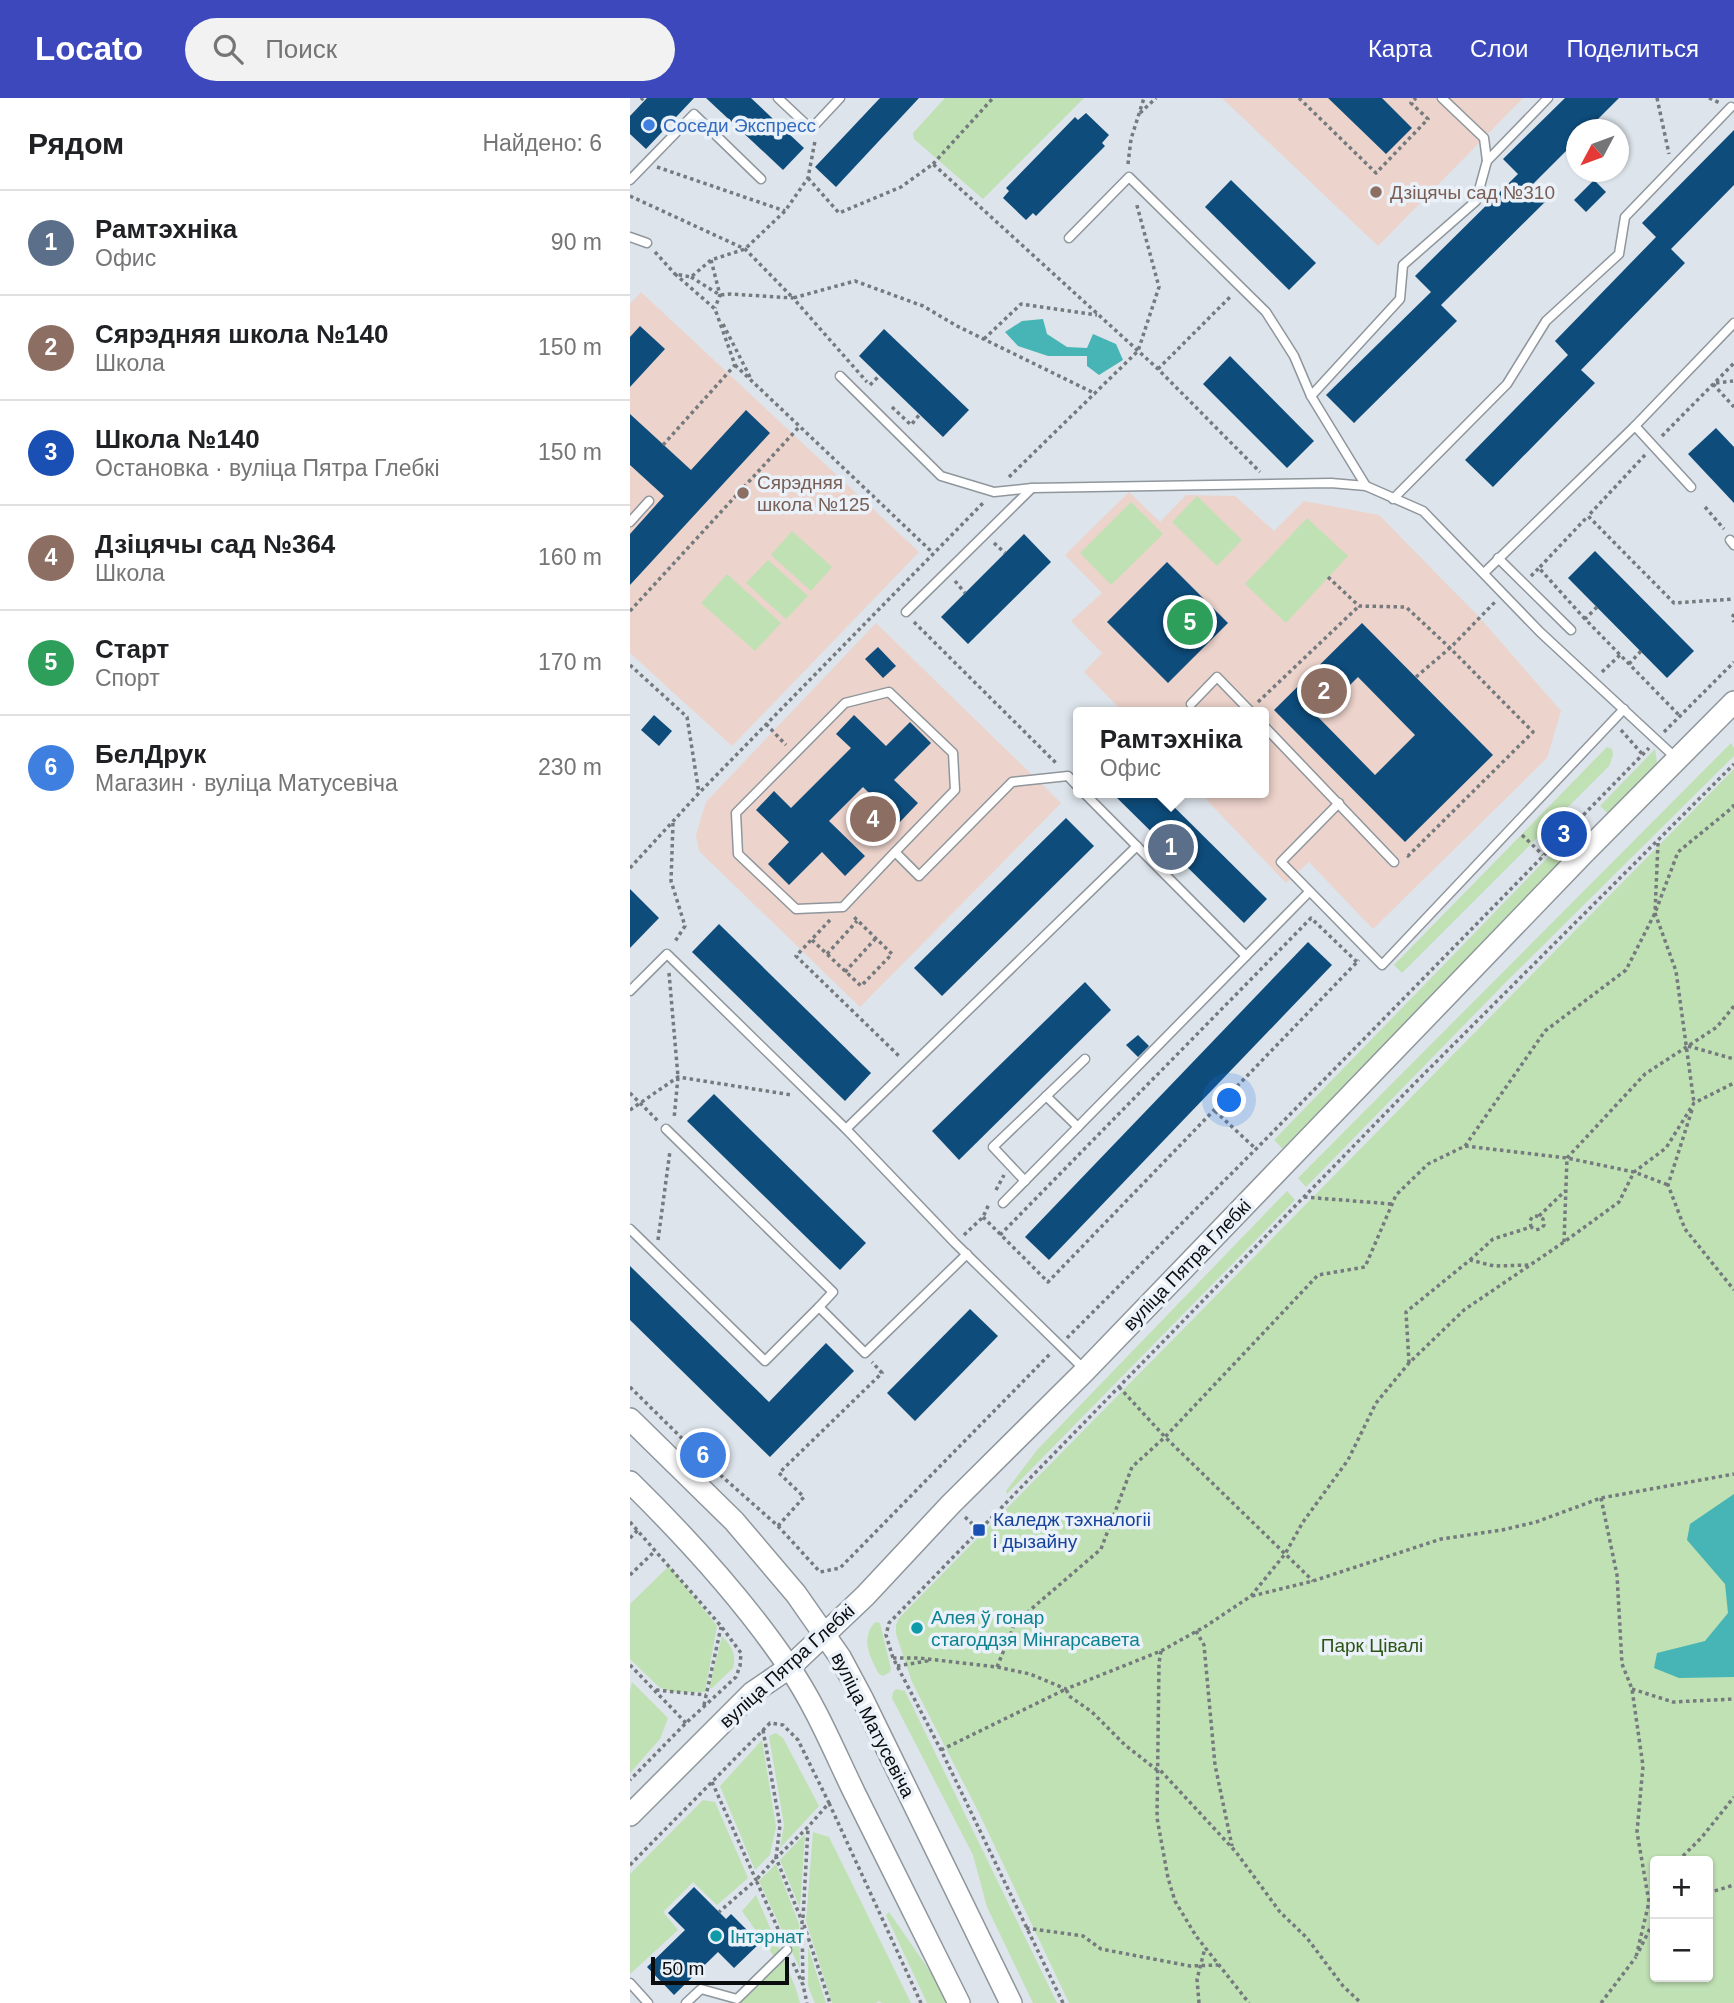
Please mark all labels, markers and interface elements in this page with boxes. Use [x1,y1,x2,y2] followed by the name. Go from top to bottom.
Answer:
[185,18,675,81] search box
[35,30,143,67] text: Locato
[209,30,247,68] icon: search
[265,34,337,64] text: Поиск
[1368,35,1432,62] text: Карта
[1470,35,1528,62] text: Слои
[1566,35,1699,62] text: Поделиться
[663,115,816,136] place label: Соседи Экспресс
[641,117,657,133] marker: Соседи Экспресс
[1566,119,1629,182] north arrow
[28,127,124,160] text: Рядом
[482,130,602,156] text: Найдено: 6
[1390,182,1555,203] place label: Дзіцячы сад №310
[1368,184,1384,200] marker: Дзіцячы сад №310
[95,214,237,244] text: Рамтэхніка
[45,229,57,255] text: 1
[551,229,602,255] text: 90 m
[95,245,156,271] text: Офис
[95,319,388,349] text: Сярэдняя школа №140
[45,334,57,360] text: 2
[538,334,602,360] text: 150 m
[95,350,165,376] text: Школа
[95,424,260,454] text: Школа №140
[45,439,57,465] text: 3
[538,439,602,465] text: 150 m
[95,455,440,481] text: Остановка · вуліца Пятра Глебкі
[757,472,870,515] place label: Сярэдняя школа №125
[735,485,751,501] marker: Сярэдняя школа №125
[95,529,335,559] text: Дзіцячы сад №364
[45,544,57,570] text: 4
[538,544,602,570] text: 160 m
[95,560,165,586] text: Школа
[1167,596,1213,648] pin: 5
[95,634,169,664] text: Старт
[45,649,57,675] text: 5
[538,649,602,675] text: 170 m
[95,665,160,691] text: Спорт
[1301,665,1347,717] pin: 2
[1073,707,1269,798] popup
[1100,724,1242,754] text: Рамтэхніка
[95,739,206,769] text: БелДрук
[45,754,57,780] text: 6
[538,754,602,780] text: 230 m
[1100,755,1161,781] text: Офис
[95,770,398,796] text: Магазин · вуліца Матусевіча
[850,793,896,845] pin: 4
[1541,808,1587,860] pin: 3
[1148,821,1194,873] pin: 1
[1212,1083,1246,1117] your location
[1119,1195,1255,1335] street label: вуліца Пятра Глебкі
[680,1429,726,1481] pin: 6
[993,1509,1151,1552] place label: Каледж тэхналогіі і дызайну
[971,1522,987,1538] marker: Каледж тэхналогіі і дызайну
[715,1600,859,1732] street label: вуліца Пятра Глебкі
[931,1607,1140,1650] place label: Алея ў гонар стагоддзя Мінгарсавета
[909,1620,925,1636] marker: Алея ў гонар стагоддзя Мінгарсавета
[1321,1635,1423,1656] park label: Парк Цівалі
[827,1649,919,1801] street label: вуліца Матусевіча
[1650,1856,1713,1982] map controls
[1650,1856,1713,1919] button: +
[1650,1919,1713,1982] button: −
[730,1926,804,1947] place label: Інтэрнат
[708,1928,724,1944] marker: Інтэрнат
[651,1954,789,1986] scale bar
[662,1958,704,1979] text: 50 m

